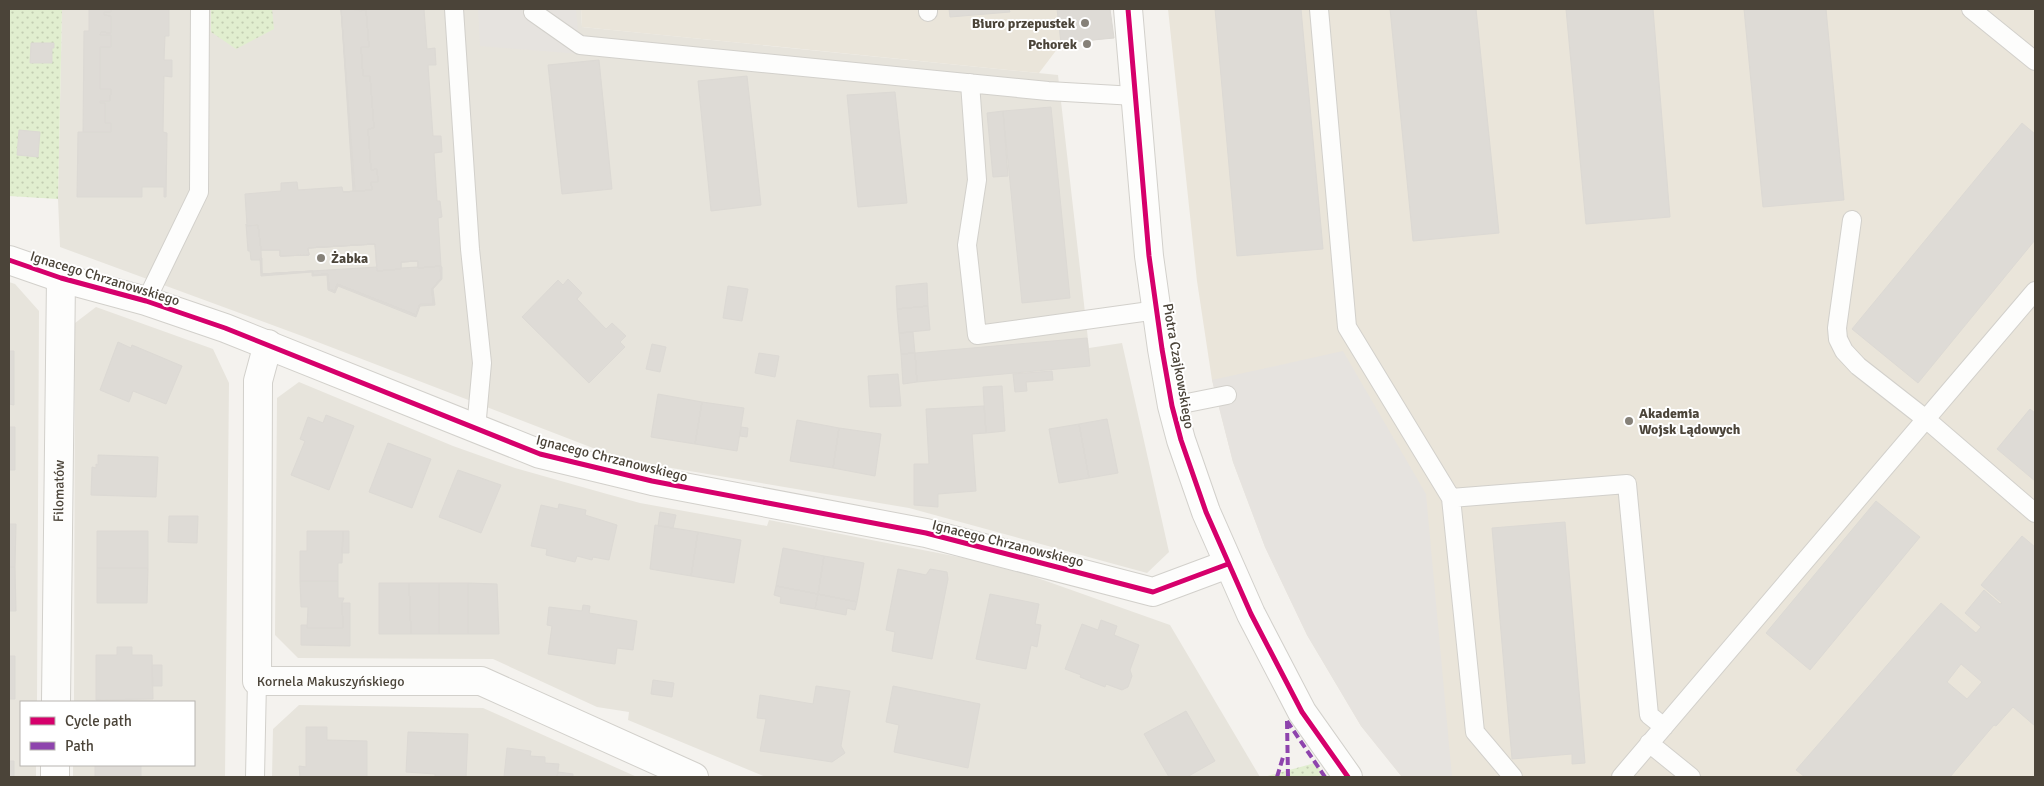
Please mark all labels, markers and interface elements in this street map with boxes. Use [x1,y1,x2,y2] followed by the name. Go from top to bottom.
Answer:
[972,15,1076,32] place label: Biuro przepustek
[1079,17,1091,29] marker: Biuro przepustek
[1028,36,1078,53] place label: Pchorek
[1081,38,1093,50] marker: Pchorek
[28,248,182,309] street label: Ignacego Chrzanowskiego
[331,250,368,267] place label: Żabka
[315,252,327,264] marker: Żabka
[1159,302,1198,430] street label: Piotra Czajkowskiego
[1639,405,1741,438] place label: Akademia Wojsk Lądowych
[1623,415,1635,427] marker: Akademia Wojsk Lądowych
[534,431,689,486] street label: Ignacego Chrzanowskiego
[50,460,68,522] street label: Filomatów
[930,516,1085,571] street label: Ignacego Chrzanowskiego
[257,673,404,690] street label: Kornela Makuszyńskiego
[20,701,195,766] legend
[65,712,132,730] text: Cycle path
[65,737,94,755] text: Path

